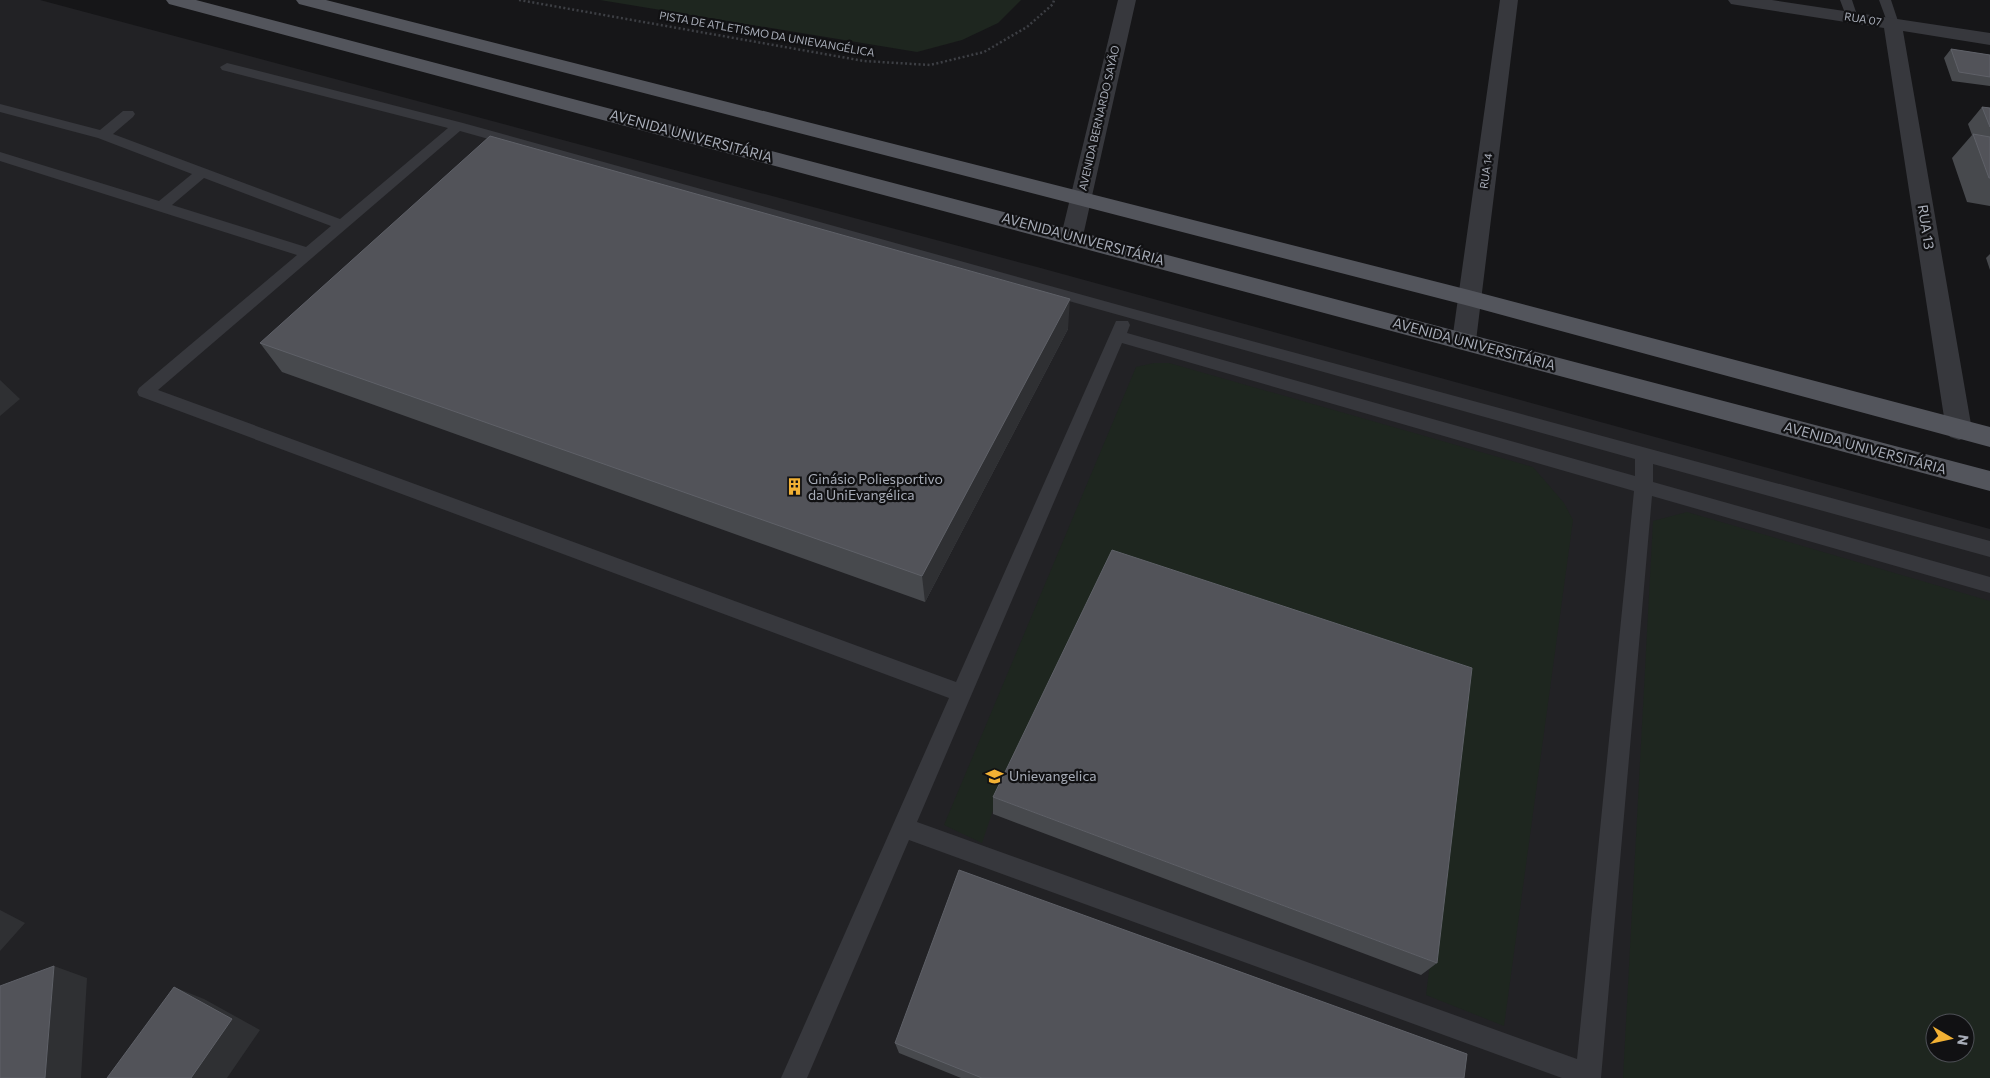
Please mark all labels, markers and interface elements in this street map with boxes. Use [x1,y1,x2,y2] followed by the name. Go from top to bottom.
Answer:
[658,7,876,59] street label: PISTA DE ATLETISMO DA UNIEVANGÉLICA
[1844,9,1883,28] street label: RUA 07
[1075,44,1122,192] street label: AVENIDA BERNARDO SAYÃO
[608,106,775,166] street label: AVENIDA UNIVERSITÁRIA
[1477,152,1494,190] street label: RUA 14
[1915,203,1938,251] street label: RUA 13
[1000,209,1167,269] street label: AVENIDA UNIVERSITÁRIA
[1391,314,1558,374] street label: AVENIDA UNIVERSITÁRIA
[1782,418,1949,478] street label: AVENIDA UNIVERSITÁRIA
[808,470,943,503] place label: Ginásio Poliesportivo da UniEvangélica
[784,477,804,497] building icon: Ginásio Poliesportivo da UniEvangélica
[985,766,1005,786] school or university icon: Unievangelica
[1009,767,1097,784] place label: Unievangelica
[1925,1013,1975,1063] north arrow
[1954,1034,1973,1047] text: N

